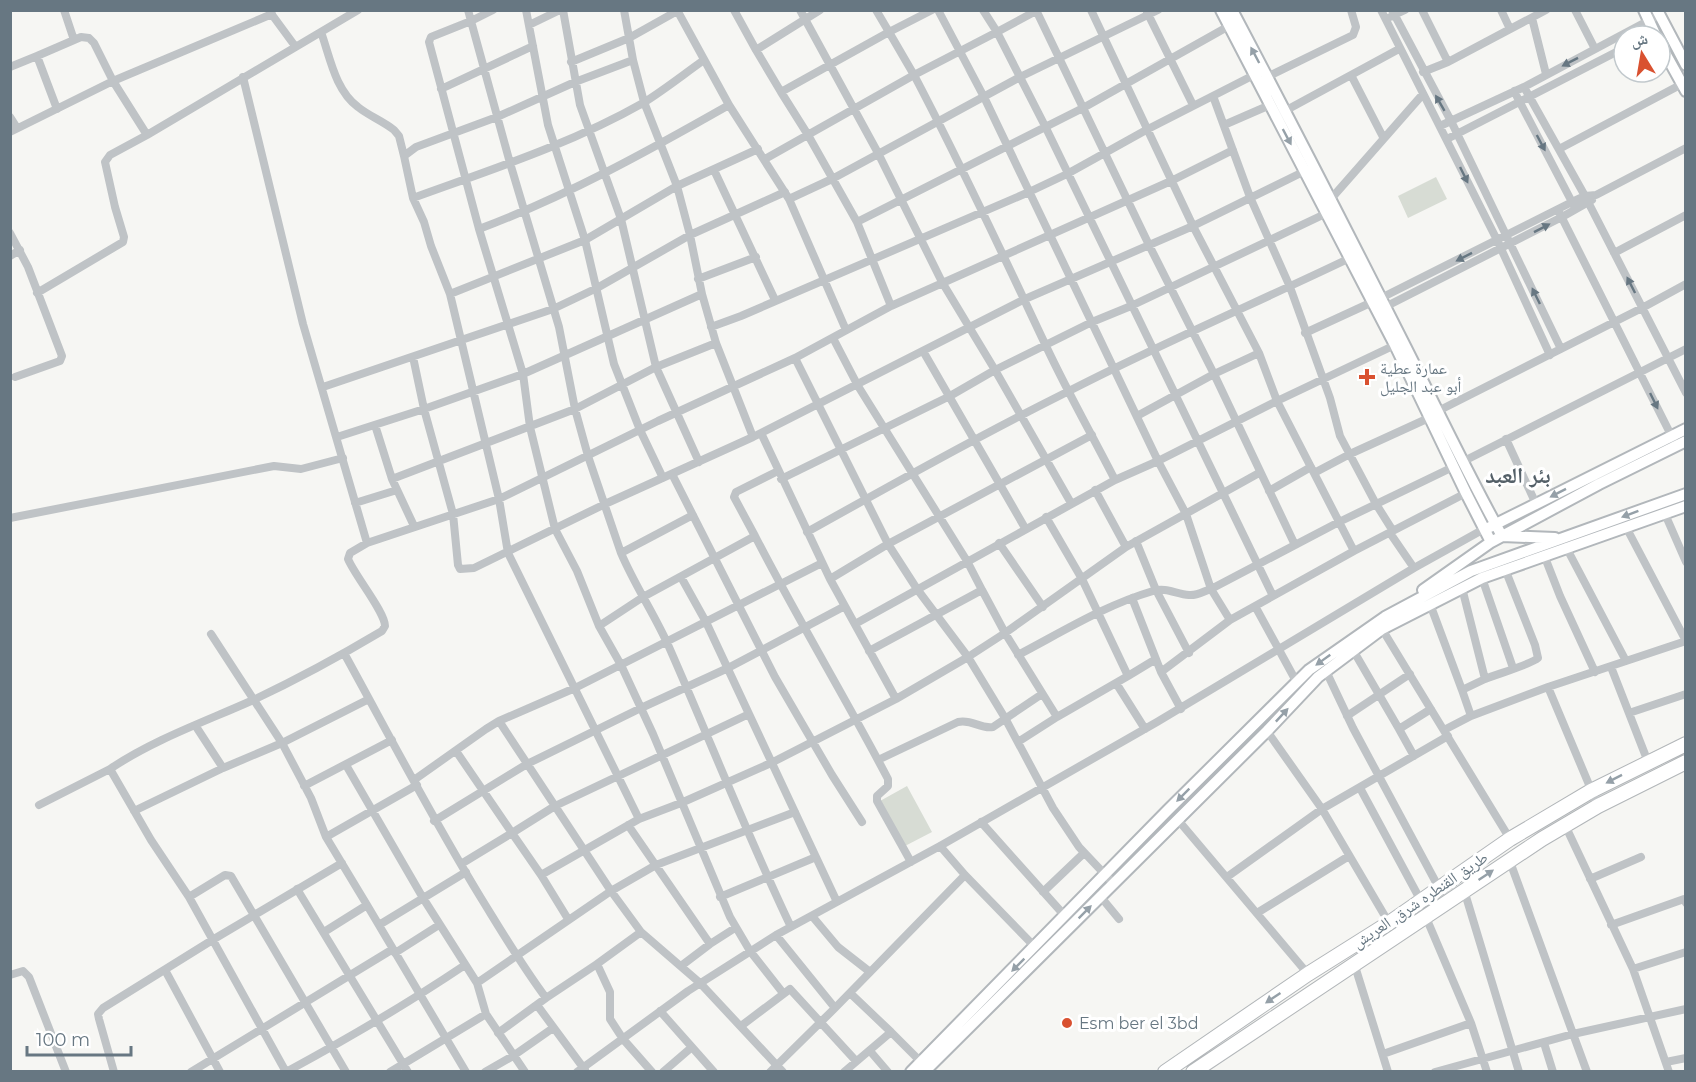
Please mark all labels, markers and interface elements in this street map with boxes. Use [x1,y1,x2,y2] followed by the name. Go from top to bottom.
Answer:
[1612,24,1672,84] north arrow
[1629,29,1649,51] text: ش
[1250,46,1260,63] one-way arrow
[1562,57,1579,67] one-way arrow
[1435,94,1445,111] one-way arrow
[1282,128,1292,145] one-way arrow
[1536,135,1546,152] one-way arrow
[1459,166,1469,184] one-way arrow
[1533,223,1550,232] one-way arrow
[1455,252,1472,261] one-way arrow
[1626,276,1636,294] one-way arrow
[1531,288,1540,305] one-way arrow
[1380,359,1461,397] place label: عمارة عطية أبو عبد الجليل
[1358,368,1376,386] marker: عمارة عطية أبو عبد الجليل
[1649,393,1659,410] one-way arrow
[1485,462,1551,489] district label: بئر العبد
[1549,488,1566,498] one-way arrow
[1621,509,1639,519] one-way arrow
[1316,653,1331,665] one-way arrow
[1275,707,1289,722] one-way arrow
[1605,774,1622,784] one-way arrow
[1176,787,1190,802] one-way arrow
[1349,848,1492,953] street label: طريق القنطره شرق, العريش
[1478,870,1494,881] one-way arrow
[1077,905,1091,919] one-way arrow
[1011,957,1025,971] one-way arrow
[1266,992,1282,1004] one-way arrow
[1079,1014,1199,1033] place label: Esm ber el 3bd
[1060,1016,1074,1030] marker: Esm ber el 3bd
[27,1019,130,1057] scale bar
[36,1029,90,1051] text: 100 m

